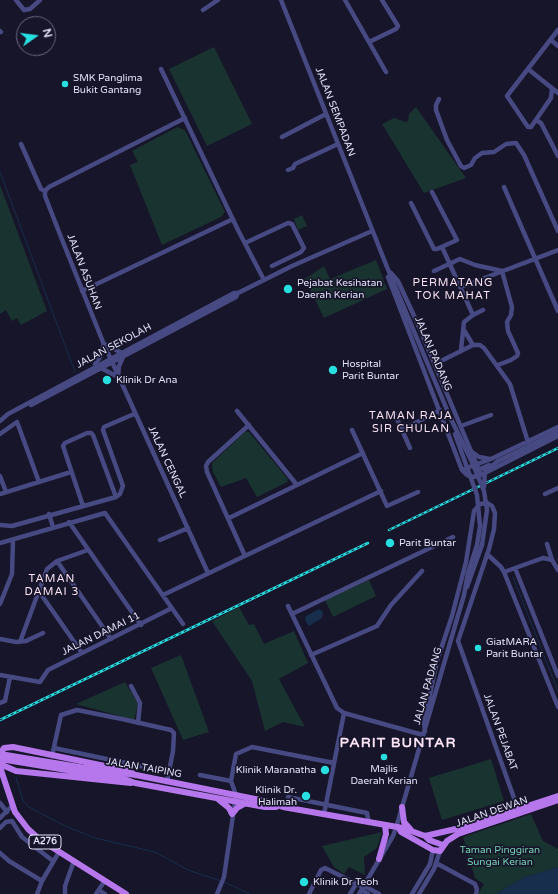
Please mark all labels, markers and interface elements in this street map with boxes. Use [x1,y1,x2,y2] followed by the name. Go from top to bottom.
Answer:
[16,16,56,56] north arrow
[40,27,55,39] text: N
[312,66,358,158] street label: JALAN SEMPADAN
[73,72,142,96] place label: SMK Panglima Bukit Gantang
[60,79,70,89] marker: SMK Panglima Bukit Gantang
[64,233,104,311] street label: JALAN ASUHAN
[413,276,493,302] district label: PERMATANG TOK MAHAT
[297,277,382,300] place label: Pejabat Kesihatan Daerah Kerian
[282,283,294,295] marker: Pejabat Kesihatan Daerah Kerian
[412,315,454,393] street label: JALAN PADANG
[74,321,154,371] street label: JALAN SEKOLAH
[342,358,399,382] place label: Hospital Parit Buntar
[327,364,339,376] marker: Hospital Parit Buntar
[101,374,113,386] marker: Klinik Dr Ana
[116,374,177,386] place label: Klinik Dr Ana
[369,409,453,435] district label: TAMAN RAJA SIR CHULAN
[145,424,189,500] street label: JALAN CENGAL
[384,537,396,549] marker: Parit Buntar
[399,537,456,549] place label: Parit Buntar
[24,572,80,598] district label: TAMAN DAMAI 3
[60,610,142,658] street label: JALAN DAMAI 11
[486,636,543,660] place label: GiatMARA Parit Buntar
[473,643,483,653] marker: GiatMARA Parit Buntar
[411,646,445,726] street label: JALAN PADANG
[481,692,519,772] street label: JALAN PEJABAT
[340,735,456,751] district label: PARIT BUNTAR
[379,752,389,762] marker: Majlis Daerah Kerian
[105,755,183,781] street label: JALAN TAIPING
[350,763,418,786] place label: Majlis Daerah Kerian
[236,764,316,776] place label: Klinik Maranatha
[319,764,331,776] marker: Klinik Maranatha
[255,784,297,808] place label: Klinik Dr. Halimah
[300,790,312,802] marker: Klinik Dr. Halimah
[454,794,530,830] street label: JALAN DEWAN
[29,835,61,849] road number: A276
[460,844,540,868] park label: Taman Pinggiran Sungai Kerian
[298,876,310,888] marker: Klinik Dr Teoh
[313,876,378,888] place label: Klinik Dr Teoh

